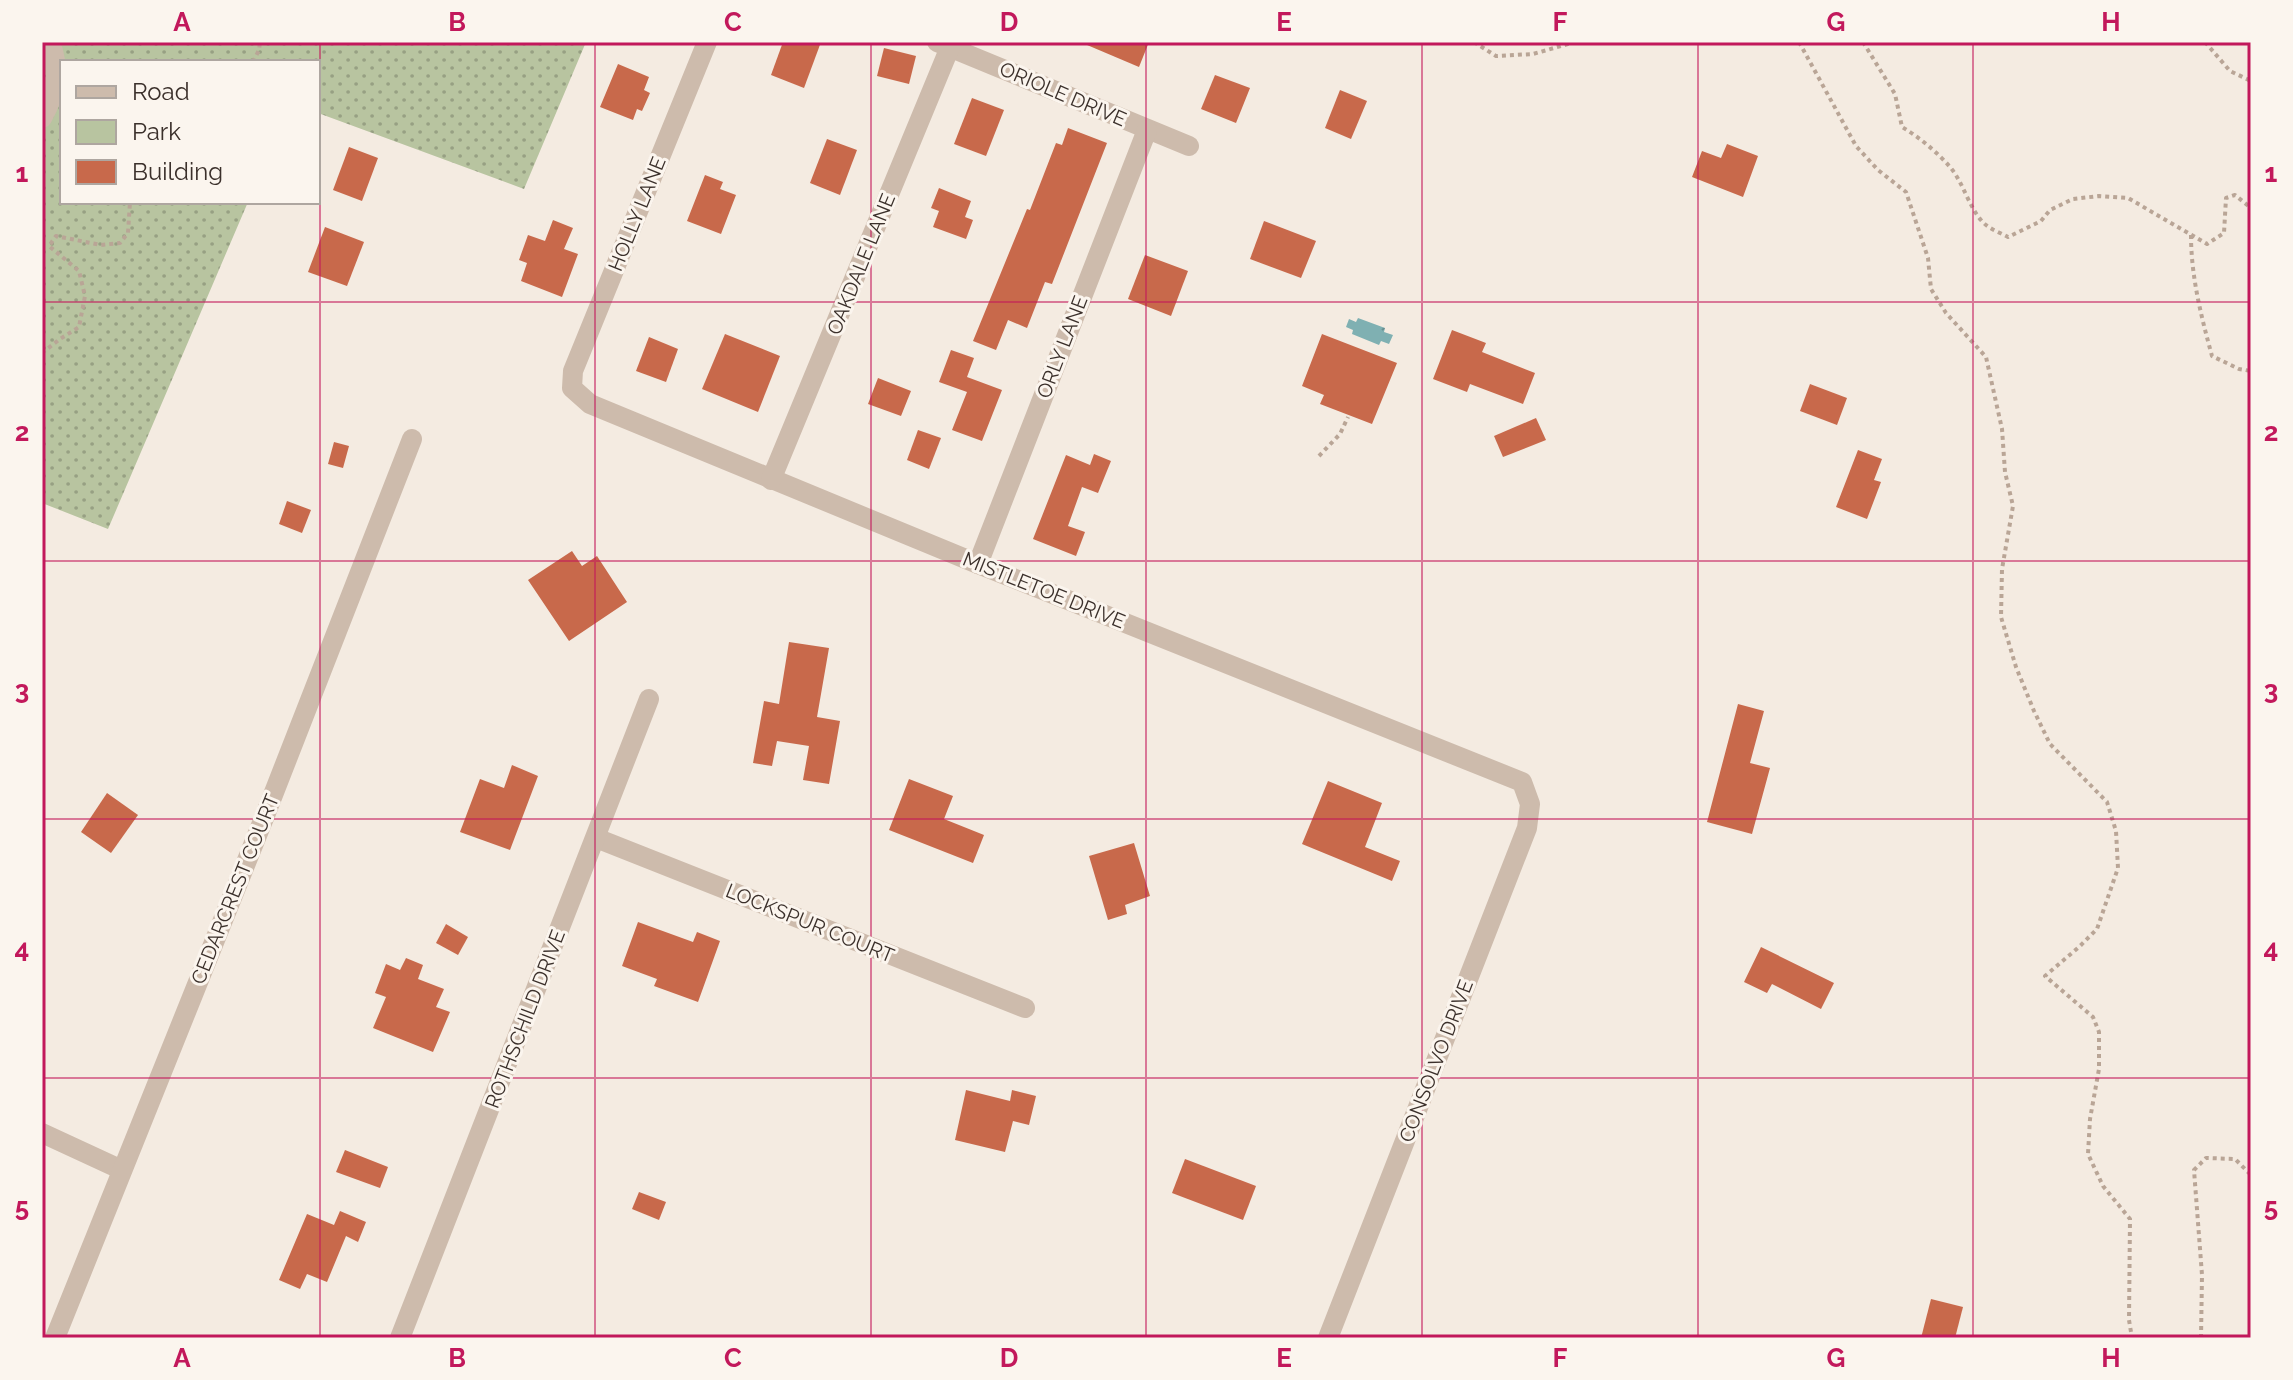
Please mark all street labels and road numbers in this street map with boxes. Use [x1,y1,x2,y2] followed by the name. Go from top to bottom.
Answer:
[996,57,1130,131] street label: ORIOLE DRIVE
[603,153,671,275] street label: HOLLY LANE
[822,190,900,338] street label: OAKDALE LANE
[1032,292,1092,402] street label: ORLY LANE
[959,547,1129,633] street label: MISTLETOE DRIVE
[186,790,284,988] street label: CEDARCREST COURT
[722,878,898,968] street label: LOCKSPUR COURT
[480,926,570,1112] street label: ROTHSCHILD DRIVE
[1394,976,1478,1146] street label: CONSOLVO DRIVE

